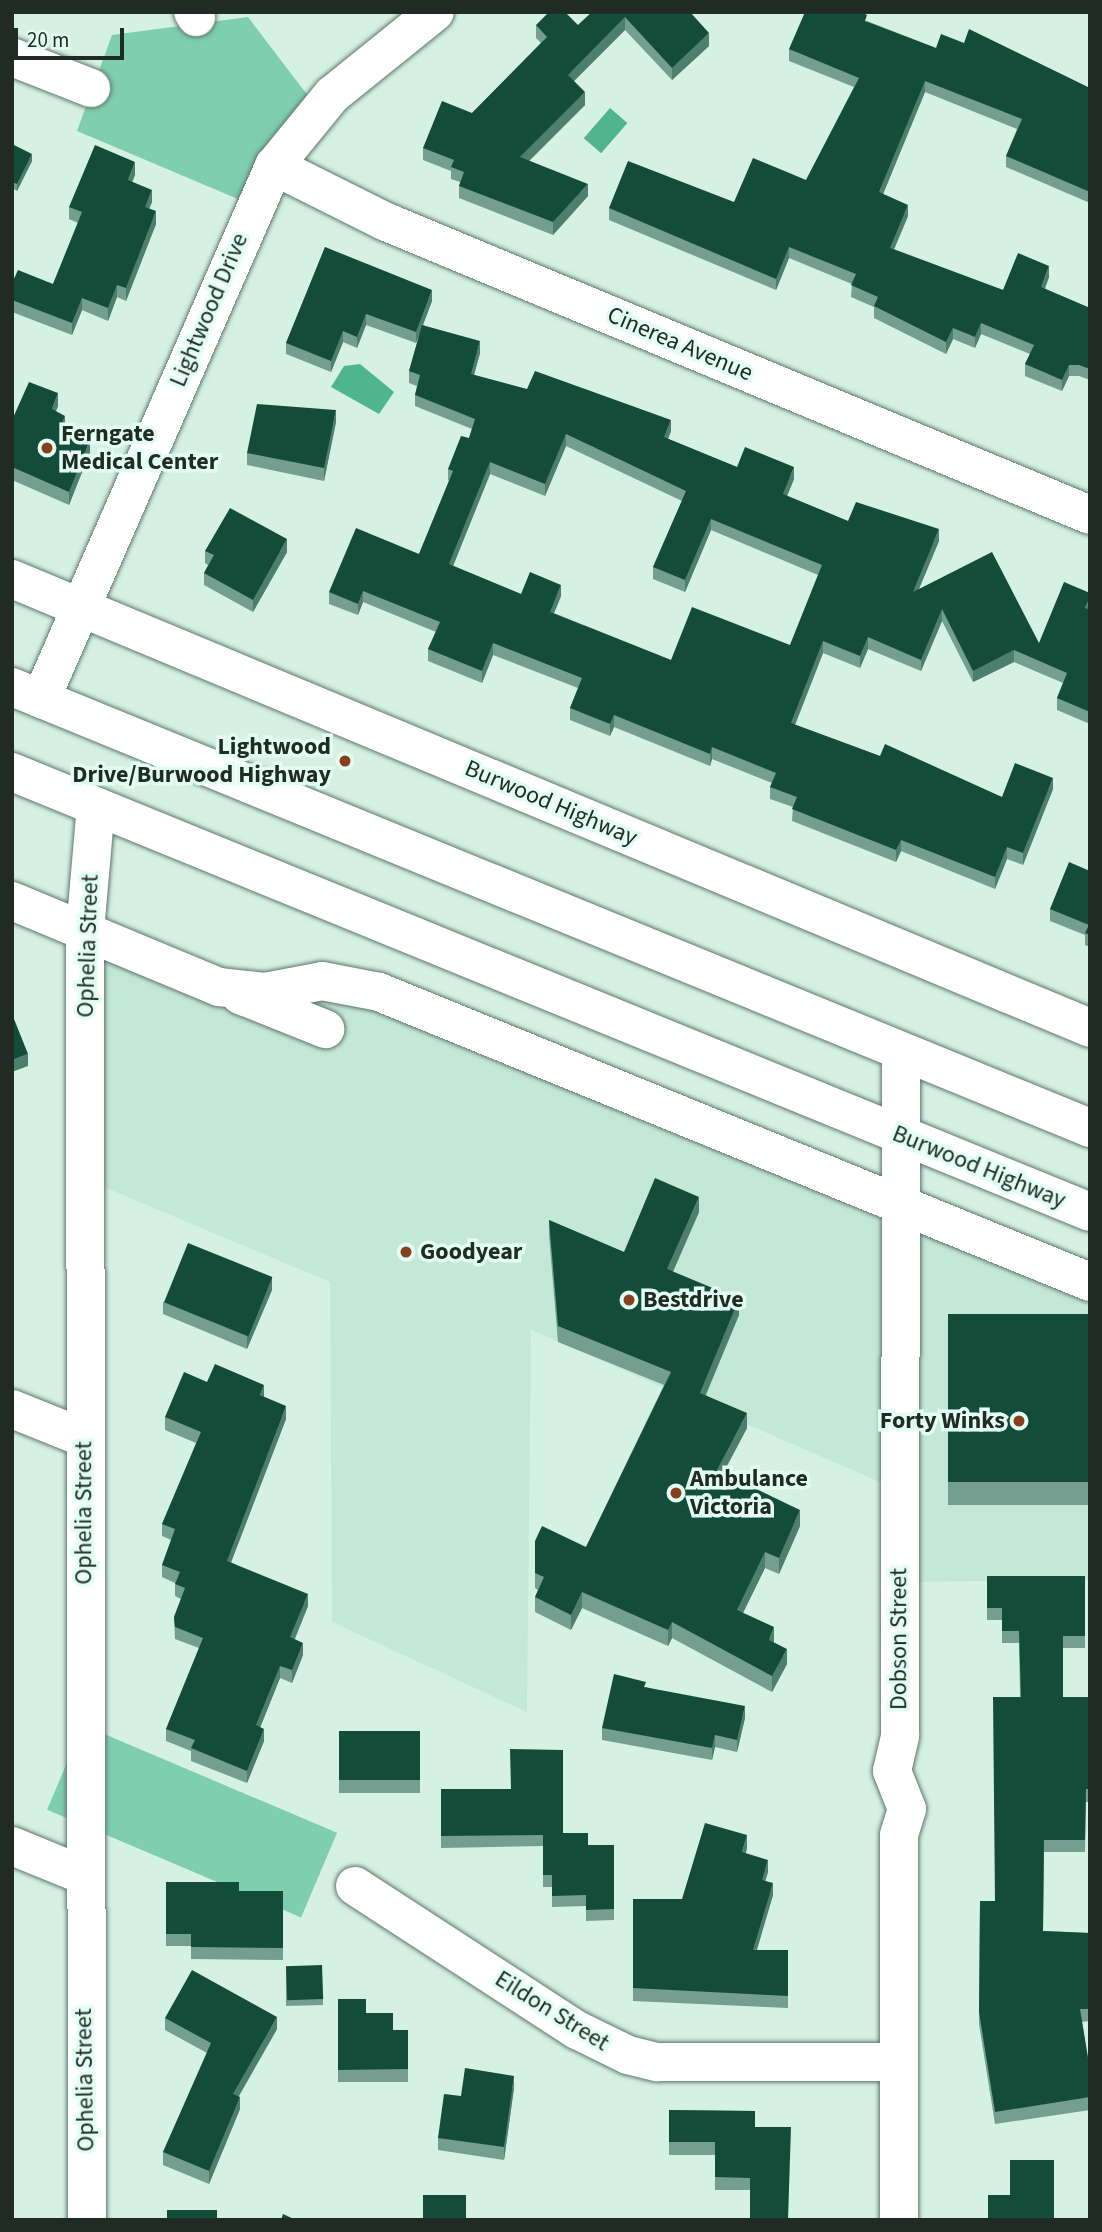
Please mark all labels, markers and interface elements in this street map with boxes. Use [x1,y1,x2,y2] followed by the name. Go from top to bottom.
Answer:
[18,14,128,58] scale bar
[27,25,69,55] text: 20 m
[164,229,254,391] street label: Lightwood Drive
[603,300,757,388] street label: Cinerea Avenue
[61,420,218,476] place label: Ferngate Medical Center
[39,440,55,456] marker: Ferngate Medical Center
[72,733,331,789] place label: Lightwood Drive/Burwood Highway
[337,753,353,769] marker: Lightwood Drive/Burwood Highway
[461,754,641,852] street label: Burwood Highway
[71,874,105,1018] street label: Ophelia Street
[888,1119,1070,1215] street label: Burwood Highway
[420,1238,522,1266] place label: Goodyear
[398,1244,414,1260] marker: Goodyear
[643,1286,744,1314] place label: Bestdrive
[621,1292,637,1308] marker: Bestdrive
[880,1407,1005,1435] place label: Forty Winks
[1011,1413,1027,1429] marker: Forty Winks
[70,1441,98,1585] street label: Ophelia Street
[690,1465,808,1521] place label: Ambulance Victoria
[668,1485,684,1501] marker: Ambulance Victoria
[885,1568,913,1710] street label: Dobson Street
[490,1965,614,2057] street label: Eildon Street
[69,2008,101,2152] street label: Ophelia Street

